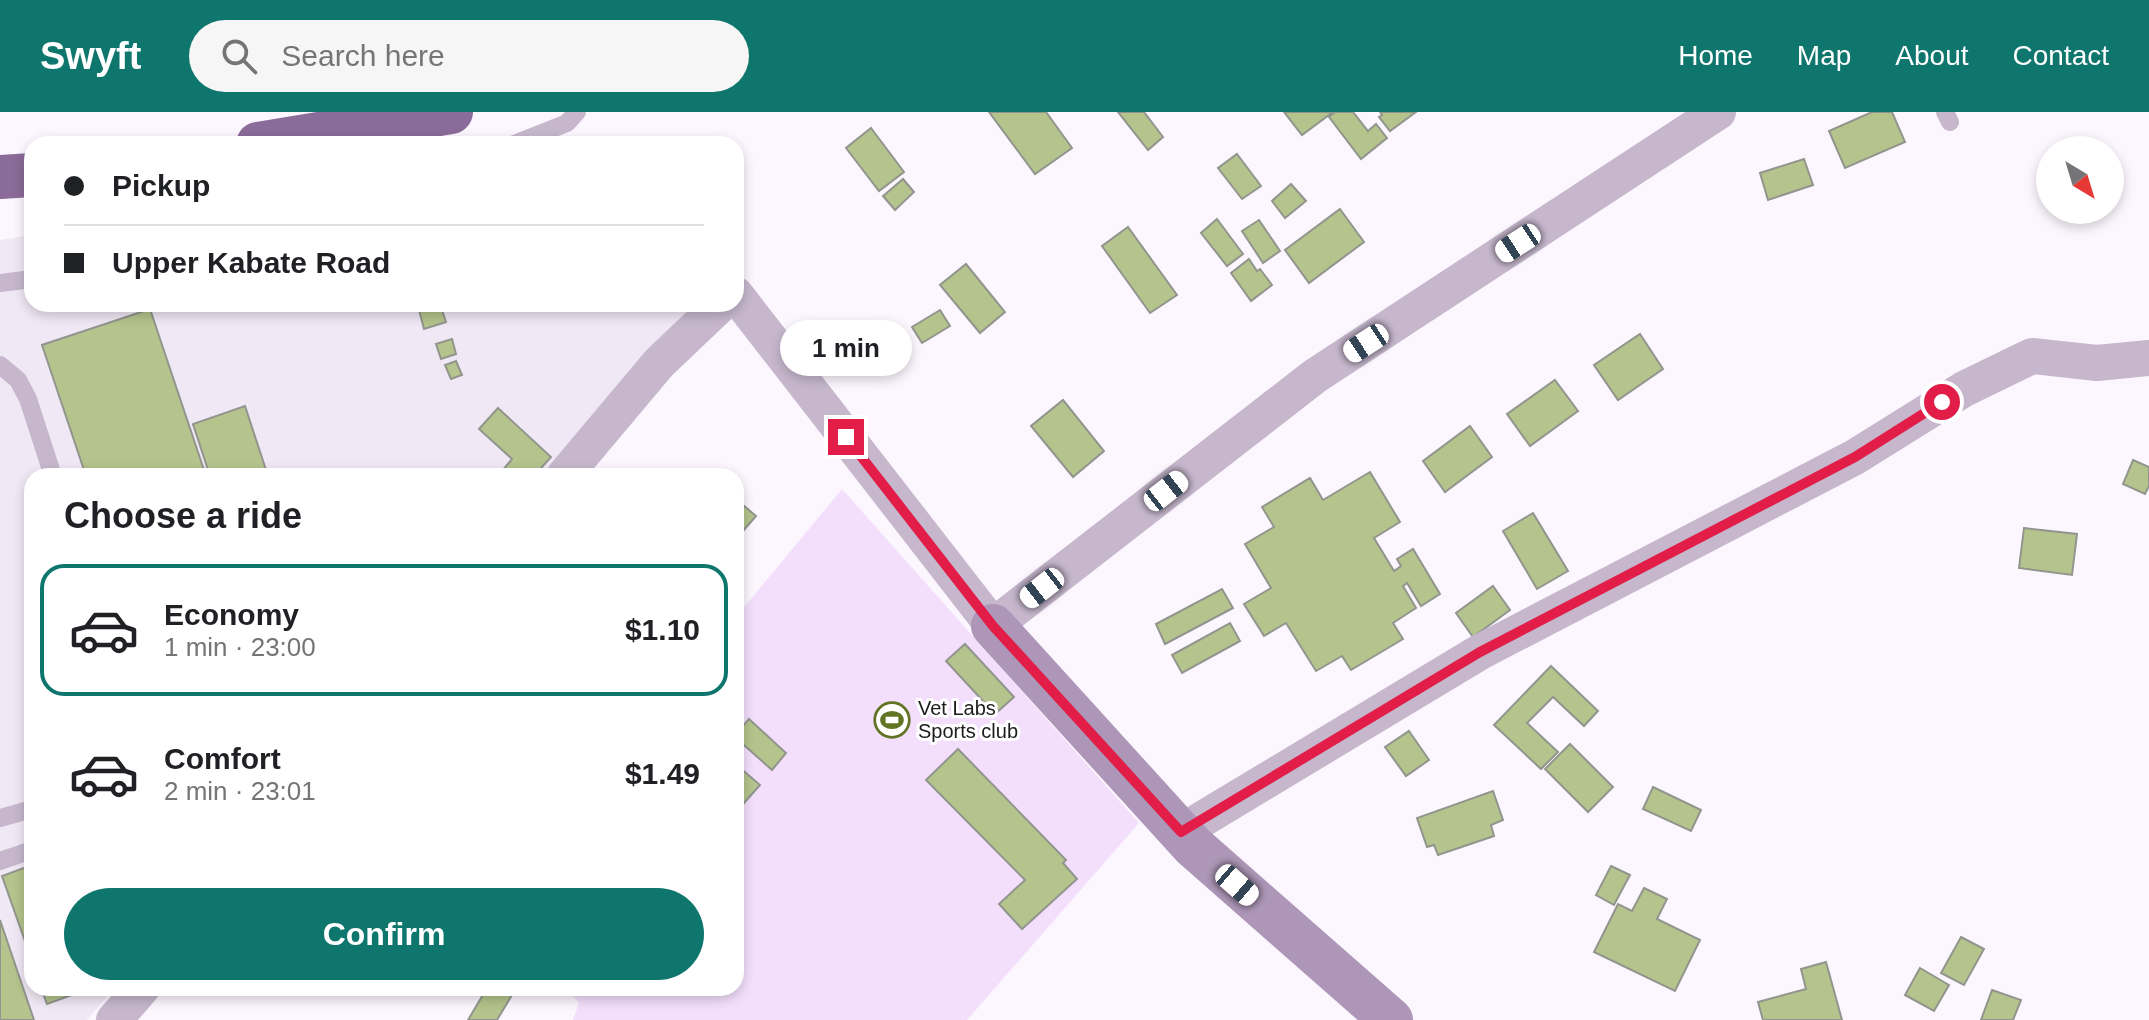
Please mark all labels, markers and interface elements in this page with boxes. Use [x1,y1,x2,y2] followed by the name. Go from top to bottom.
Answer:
[189,20,749,92] search box
[217,34,261,78] icon: search
[40,35,141,77] text: Swyft
[281,39,445,72] text: Search here
[1678,40,1753,71] text: Home
[1797,40,1851,71] text: Map
[1895,40,1969,71] text: About
[2013,40,2109,71] text: Contact
[2036,136,2124,224] north arrow
[2036,136,2124,224] map controls
[112,169,210,202] text: Pickup
[1491,220,1545,266] car
[112,246,390,279] text: Upper Kabate Road
[1339,320,1393,366] car
[780,321,912,377] callout: 1 min
[812,333,880,363] text: 1 min
[1924,384,1960,420] route start
[828,419,864,455] route end
[1140,467,1192,515] car
[64,495,302,536] text: Choose a ride
[1016,564,1068,612] car
[68,594,140,666] icon: car
[164,598,299,631] text: Economy
[625,613,700,646] text: $1.10
[164,632,316,662] text: 1 min · 23:00
[918,697,1018,742] place label: Vet Labs Sports club
[873,701,911,739] sports icon: Vet Labs Sports club
[68,738,140,810] icon: car
[164,742,281,775] text: Comfort
[625,757,700,790] text: $1.49
[164,776,316,806] text: 2 min · 23:01
[1211,860,1263,910] car
[64,888,704,980] button: Confirm

